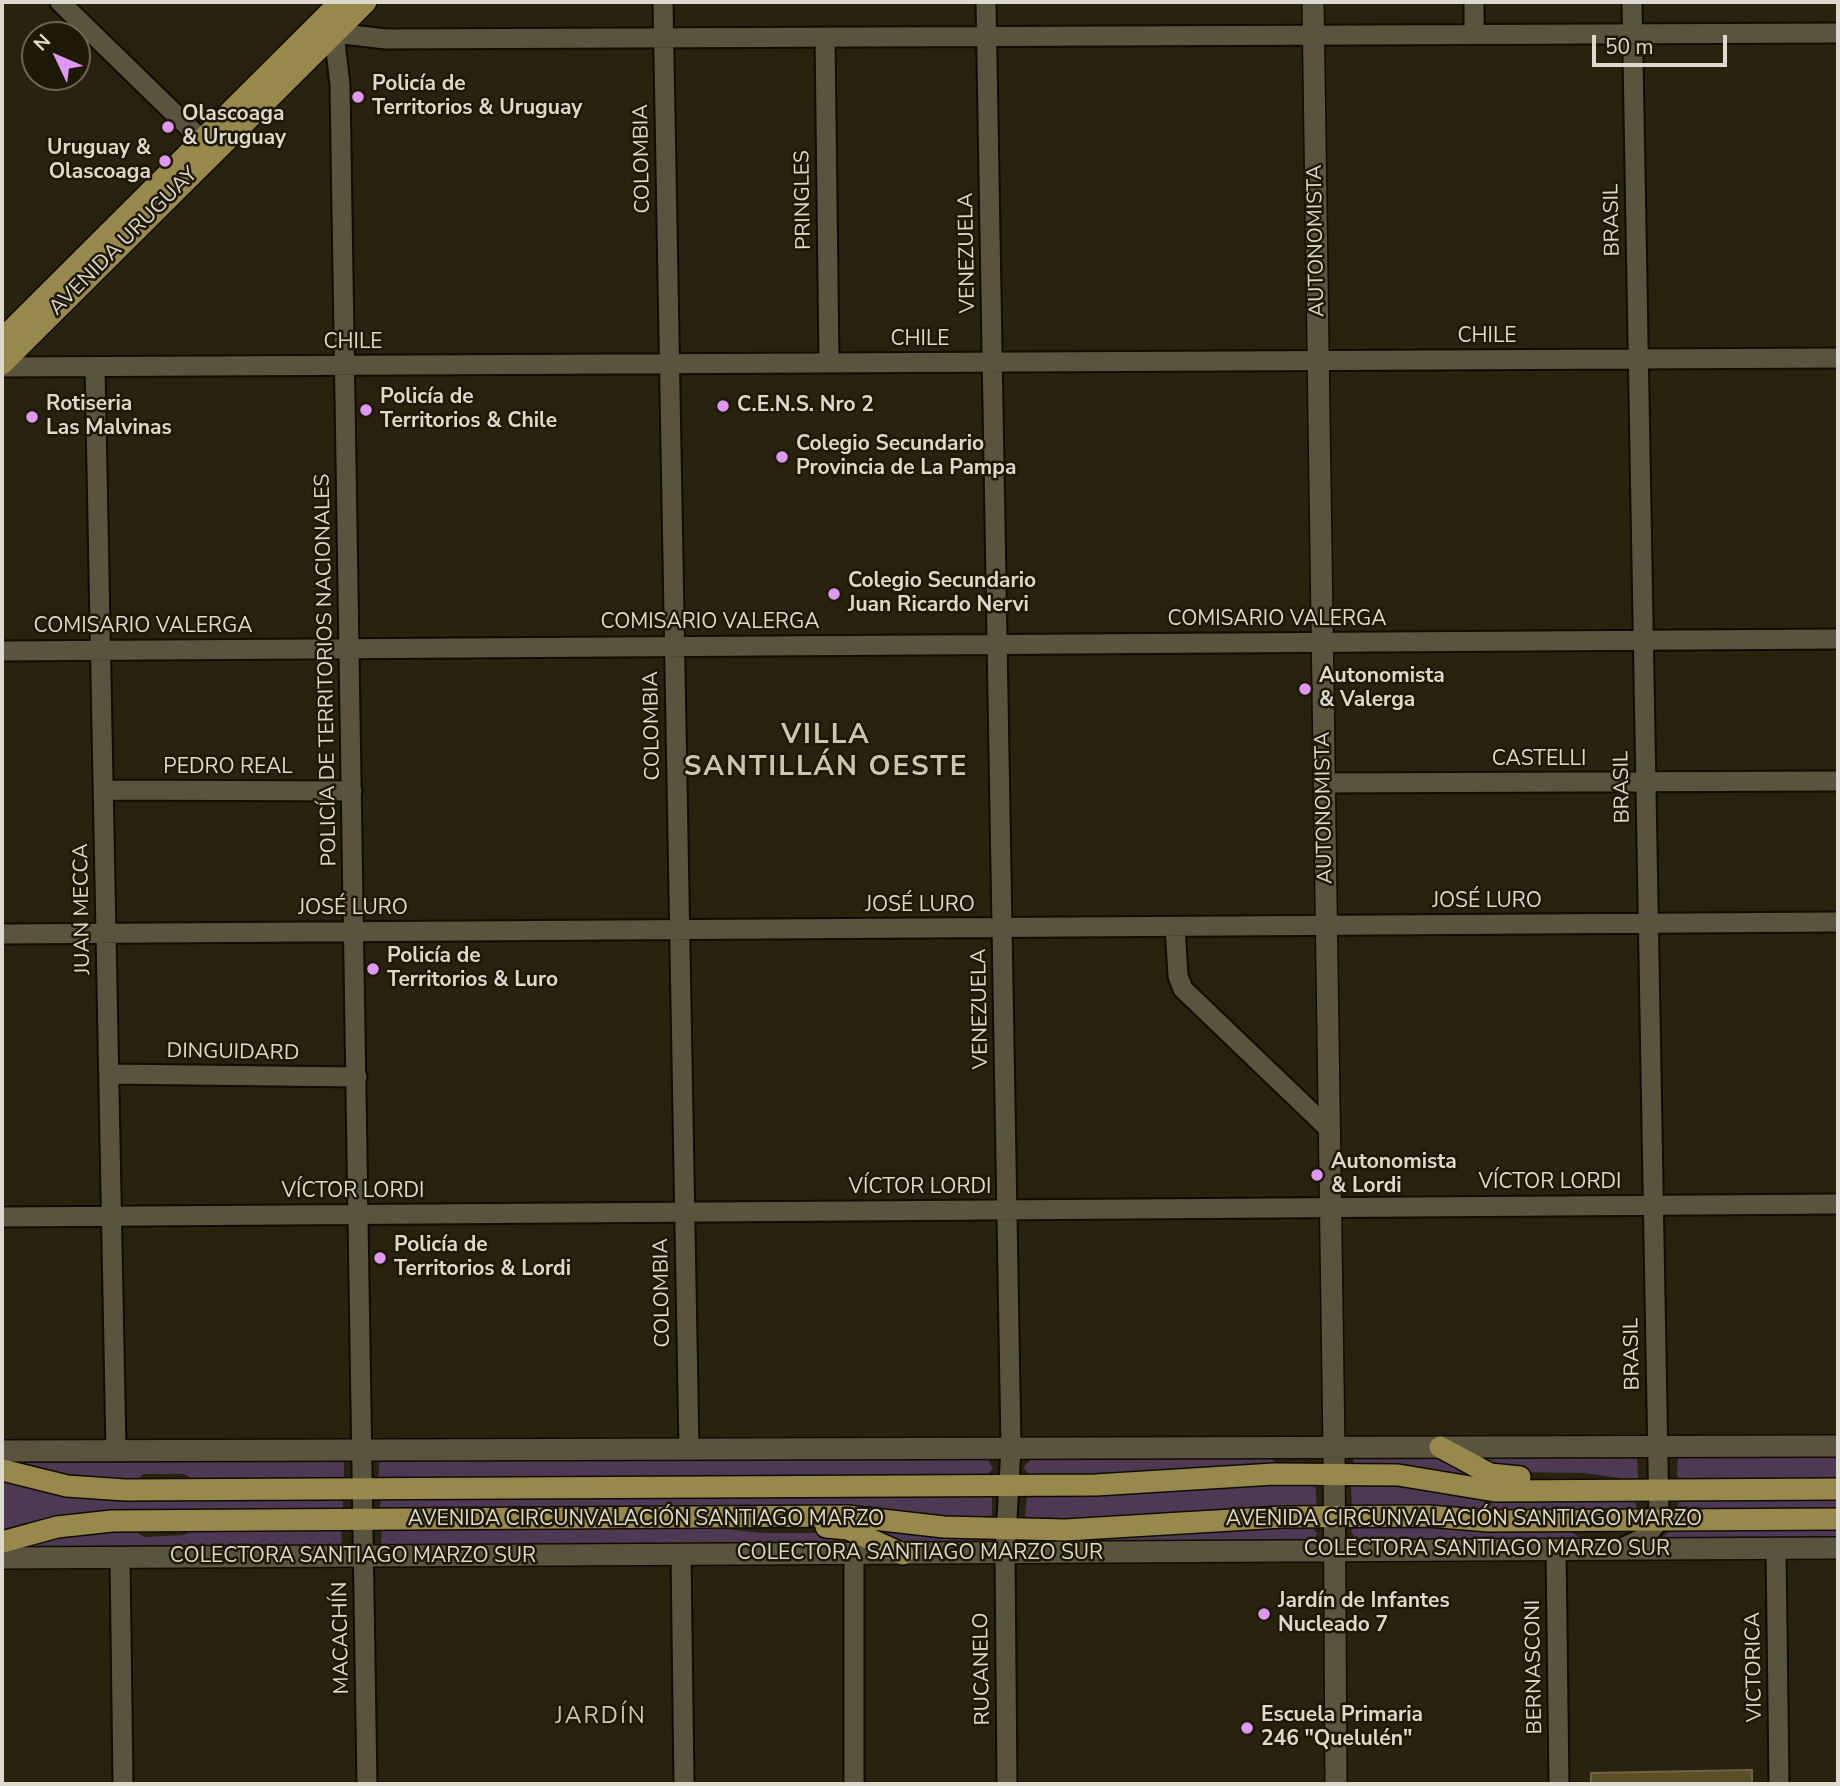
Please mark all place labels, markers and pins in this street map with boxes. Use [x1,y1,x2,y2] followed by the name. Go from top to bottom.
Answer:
[372,72,582,122] place label: Policía de Territorios & Uruguay
[350,89,366,105] marker: Policía de Territorios & Uruguay
[182,102,286,152] place label: Olascoaga & Uruguay
[160,119,176,135] marker: Olascoaga & Uruguay
[47,136,151,186] place label: Uruguay & Olascoaga
[157,153,173,169] marker: Uruguay & Olascoaga
[380,385,557,435] place label: Policía de Territorios & Chile
[46,392,172,442] place label: Rotiseria Las Malvinas
[737,393,874,419] place label: C.E.N.S. Nro 2
[715,398,731,414] marker: C.E.N.S. Nro 2
[358,402,374,418] marker: Policía de Territorios & Chile
[24,409,40,425] marker: Rotiseria Las Malvinas
[796,432,1016,482] place label: Colegio Secundario Provincia de La Pampa
[774,449,790,465] marker: Colegio Secundario Provincia de La Pampa
[848,569,1036,619] place label: Colegio Secundario Juan Ricardo Nervi
[826,586,842,602] marker: Colegio Secundario Juan Ricardo Nervi
[1319,664,1445,714] place label: Autonomista & Valerga
[1297,681,1313,697] marker: Autonomista & Valerga
[387,944,558,994] place label: Policía de Territorios & Luro
[365,961,381,977] marker: Policía de Territorios & Luro
[1331,1150,1457,1200] place label: Autonomista & Lordi
[1309,1167,1325,1183] marker: Autonomista & Lordi
[394,1233,571,1283] place label: Policía de Territorios & Lordi
[372,1250,388,1266] marker: Policía de Territorios & Lordi
[1278,1589,1450,1639] place label: Jardín de Infantes Nucleado 7
[1256,1606,1272,1622] marker: Jardín de Infantes Nucleado 7
[1261,1703,1423,1753] place label: Escuela Primaria 246 "Quelulén"
[1239,1720,1255,1736] marker: Escuela Primaria 246 "Quelulén"

